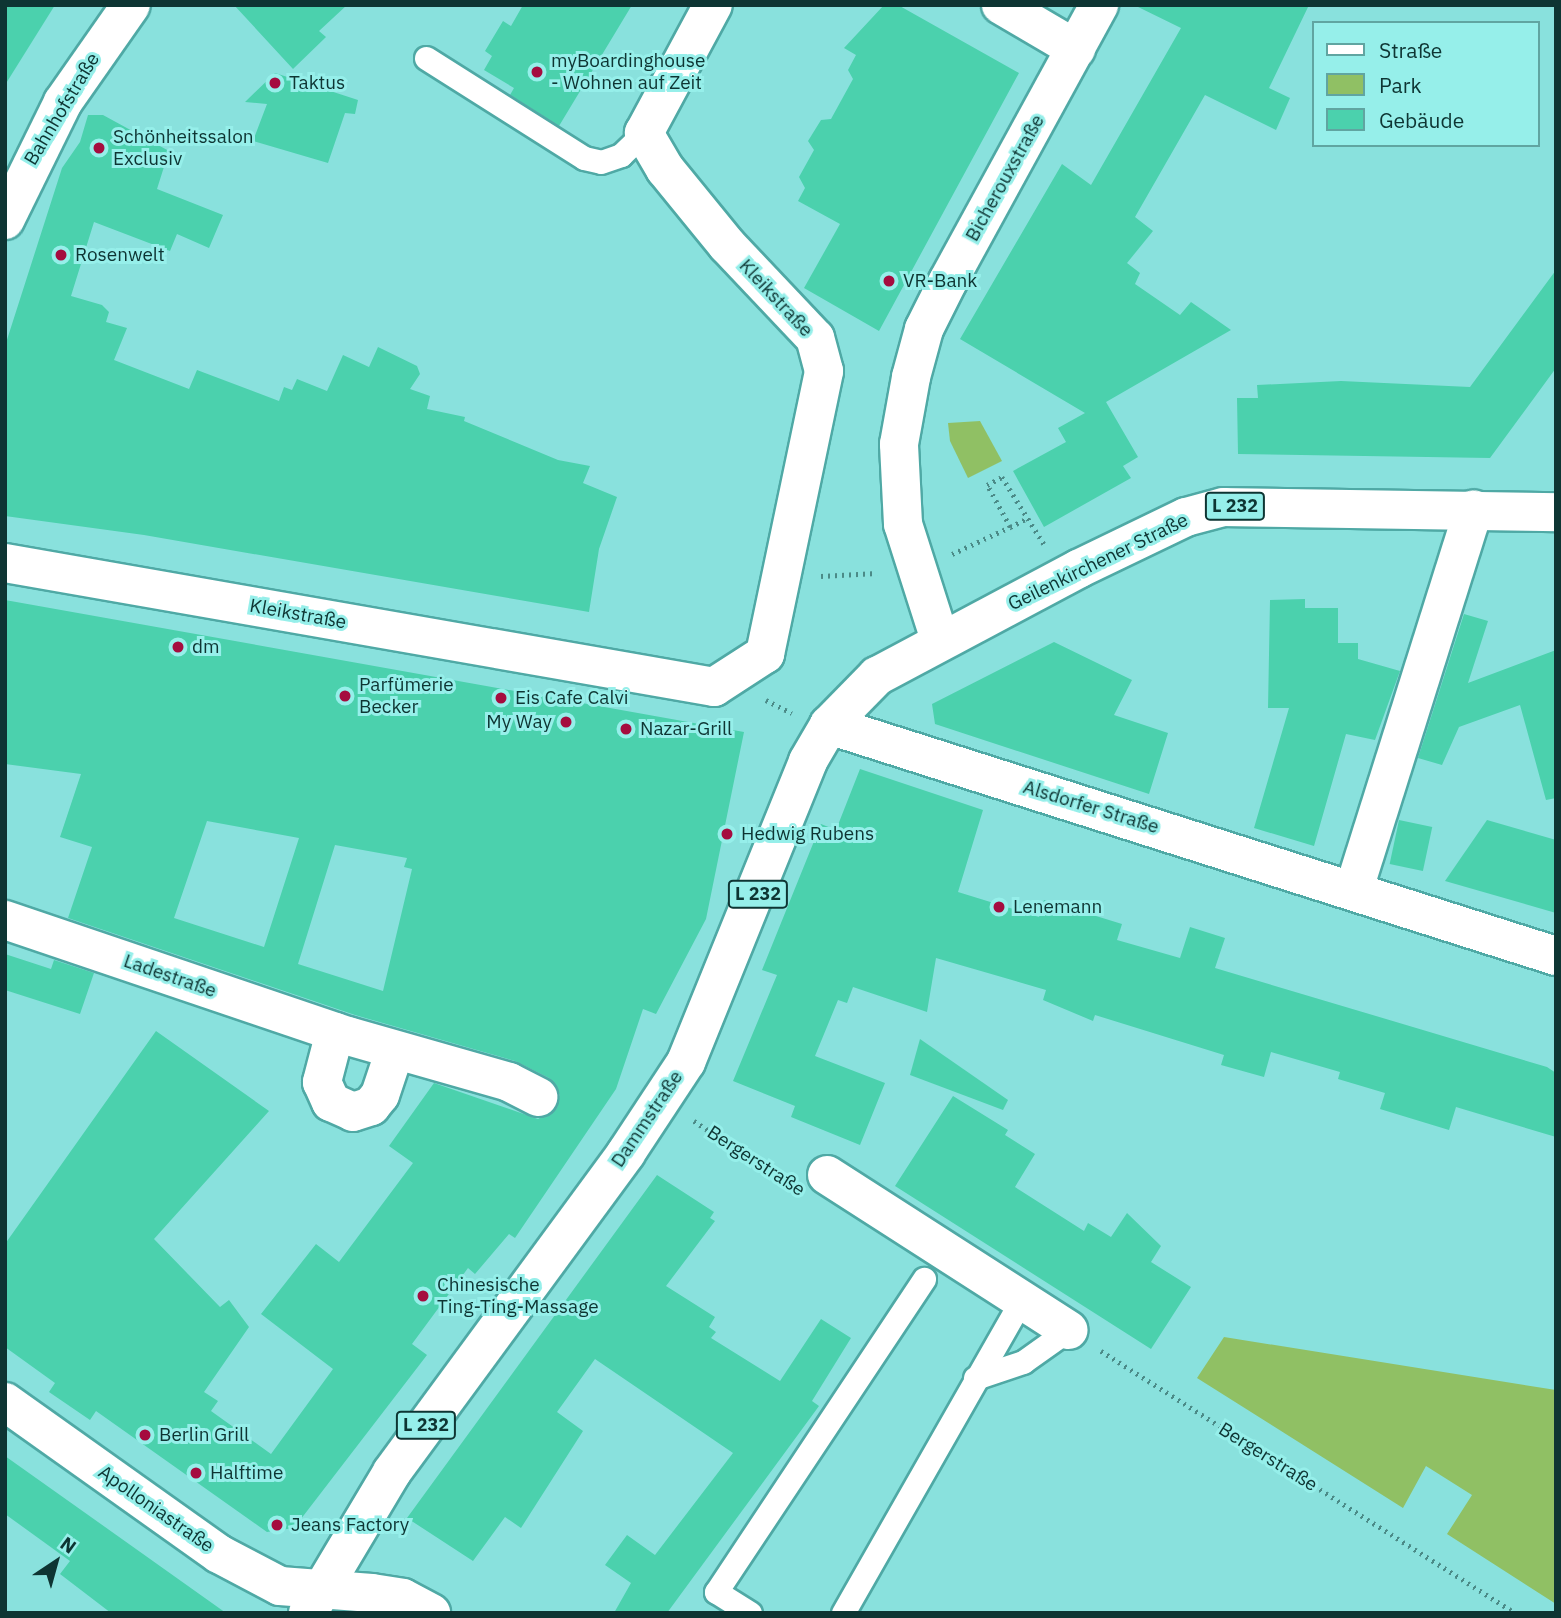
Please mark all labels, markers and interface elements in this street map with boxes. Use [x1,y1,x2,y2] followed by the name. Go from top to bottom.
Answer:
[1312,21,1540,147] legend
[1379,36,1442,64] text: Straße
[20,49,104,169] street label: Bahnhofstraße
[551,50,705,94] place label: myBoardinghouse - Wohnen auf Zeit
[529,64,545,80] marker: myBoardinghouse - Wohnen auf Zeit
[1379,71,1422,99] text: Park
[289,72,345,94] place label: Taktus
[267,75,283,91] marker: Taktus
[1379,106,1464,134] text: Gebäude
[961,111,1049,245] street label: Bicherouxstraße
[113,126,254,170] place label: Schönheitssalon Exclusiv
[91,140,107,156] marker: Schönheitssalon Exclusiv
[75,244,165,266] place label: Rosenwelt
[53,247,69,263] marker: Rosenwelt
[734,255,818,341] street label: Kleikstraße
[903,270,977,292] place label: VR-Bank
[881,273,897,289] marker: VR-Bank
[1204,492,1266,520] road number: L 232
[1004,509,1192,615] street label: Geilenkirchener Straße
[248,594,348,634] street label: Kleikstraße
[192,636,220,658] place label: dm
[170,639,186,655] marker: dm
[359,674,454,718] place label: Parfümerie Becker
[515,687,629,709] place label: Eis Cafe Calvi
[337,688,353,704] marker: Parfümerie Becker
[493,690,509,706] marker: Eis Cafe Calvi
[486,711,552,733] place label: My Way
[558,714,574,730] marker: My Way
[640,718,732,740] place label: Nazar-Grill
[618,721,634,737] marker: Nazar-Grill
[1020,776,1162,838] street label: Alsdorfer Straße
[741,823,874,845] place label: Hedwig Rubens
[719,826,735,842] marker: Hedwig Rubens
[726,880,790,908] road number: L 232
[1013,896,1102,918] place label: Lenemann
[991,899,1007,915] marker: Lenemann
[121,950,219,1002] street label: Ladestraße
[606,1066,688,1172] street label: Dammstraße
[703,1121,809,1201] street label: Bergerstraße
[437,1274,599,1318] place label: Chinesische Ting-Ting-Massage
[415,1288,431,1304] marker: Chinesische Ting-Ting-Massage
[394,1410,458,1440] road number: L 232
[1214,1418,1322,1496] street label: Bergerstraße
[159,1424,249,1446] place label: Berlin Grill
[137,1427,153,1443] marker: Berlin Grill
[94,1461,218,1557] street label: Apolloniastraße
[210,1462,283,1484] place label: Halftime
[188,1465,204,1481] marker: Halftime
[291,1514,409,1536] place label: Jeans Factory
[269,1517,285,1533] marker: Jeans Factory
[21,1527,91,1597] north arrow
[56,1531,81,1559] text: N

